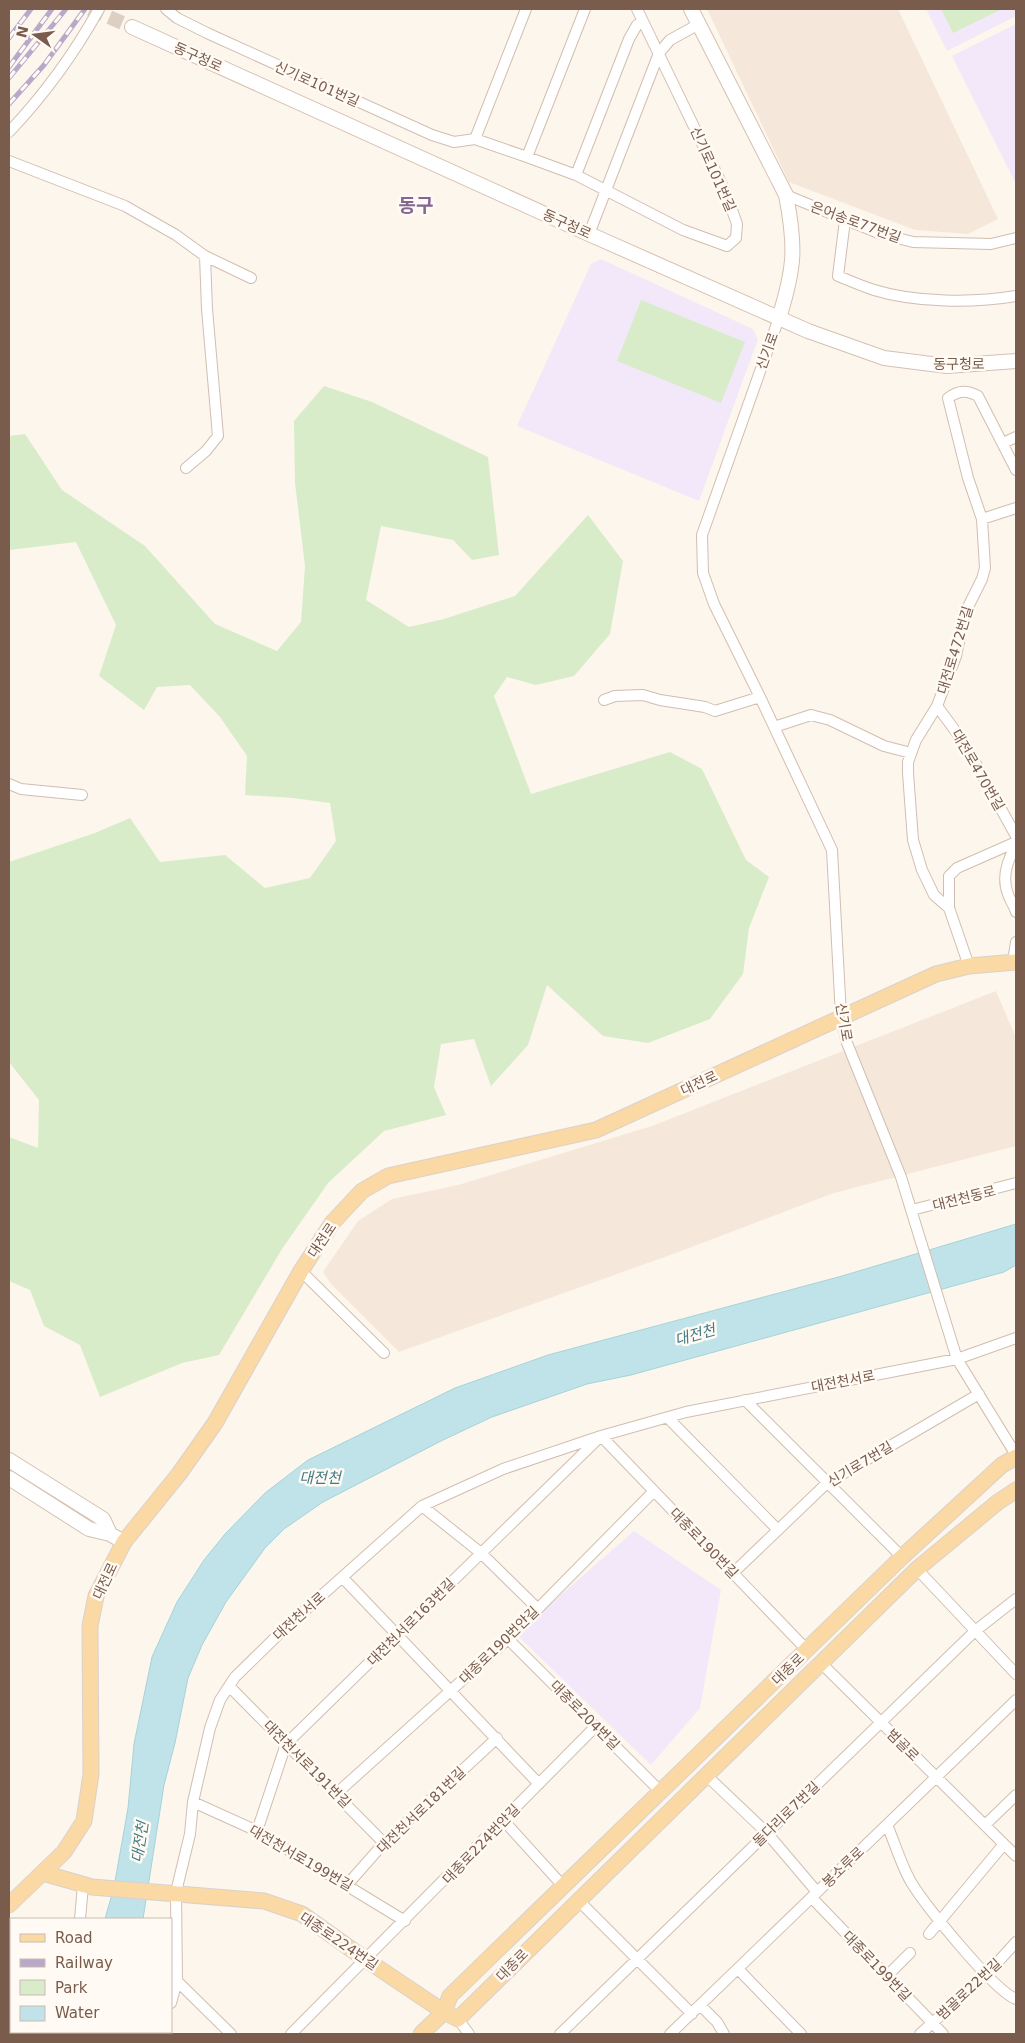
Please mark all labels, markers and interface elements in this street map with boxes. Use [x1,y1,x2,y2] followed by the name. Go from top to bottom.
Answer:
[10,10,60,60] north arrow
[13,24,32,39] text: N
[171,39,225,75] street label: 동구청로
[272,58,362,110] street label: 신기로101번길
[687,124,739,214] street label: 신기로101번길
[399,194,433,216] district label: 동구
[809,198,903,246] street label: 은어송로77번길
[540,206,594,242] street label: 동구청로
[753,330,781,372] street label: 신기로
[933,356,985,372] street label: 동구청로
[934,604,976,696] street label: 대전로472번길
[948,727,1008,813] street label: 대전로470번길
[833,1002,855,1043] street label: 신기로
[678,1068,720,1098] street label: 대전로
[931,1182,997,1214] street label: 대전천동로
[305,1219,340,1260] street label: 대전로
[673,1320,719,1349] water label: 대전천
[810,1367,876,1395] street label: 대전천서로
[824,1438,896,1490] street label: 신기로7번길
[299,1469,343,1487] water label: 대전천
[667,1505,741,1581] street label: 대종로190번길
[90,1560,120,1602] street label: 대전로
[364,1575,458,1669] street label: 대전천서로163번길
[270,1588,328,1643] street label: 대전천서로
[456,1603,542,1687] street label: 대종로190번안길
[769,1650,808,1688] street label: 대종로
[547,1677,623,1753] street label: 대종로204번길
[260,1717,354,1811] street label: 대전천서로191번길
[884,1726,922,1764] street label: 범골로
[373,1764,469,1856] street label: 대전천서로181번길
[749,1778,823,1850] street label: 돌다리로7번길
[439,1801,523,1887] street label: 대종로224번안길
[128,1818,152,1864] water label: 대전천
[246,1822,356,1894] street label: 대전천서로199번길
[819,1843,867,1891] street label: 봉소루로
[297,1909,381,1973] street label: 대종로224번길
[10,1918,172,2033] legend
[840,1928,914,2004] street label: 대종로199번길
[55,1929,93,1947] text: Road
[493,1946,531,1984] street label: 대종로
[55,1954,113,1972] text: Railway
[933,1955,1005,2023] street label: 범골로22번길
[55,1979,88,1997] text: Park
[55,2004,100,2022] text: Water

